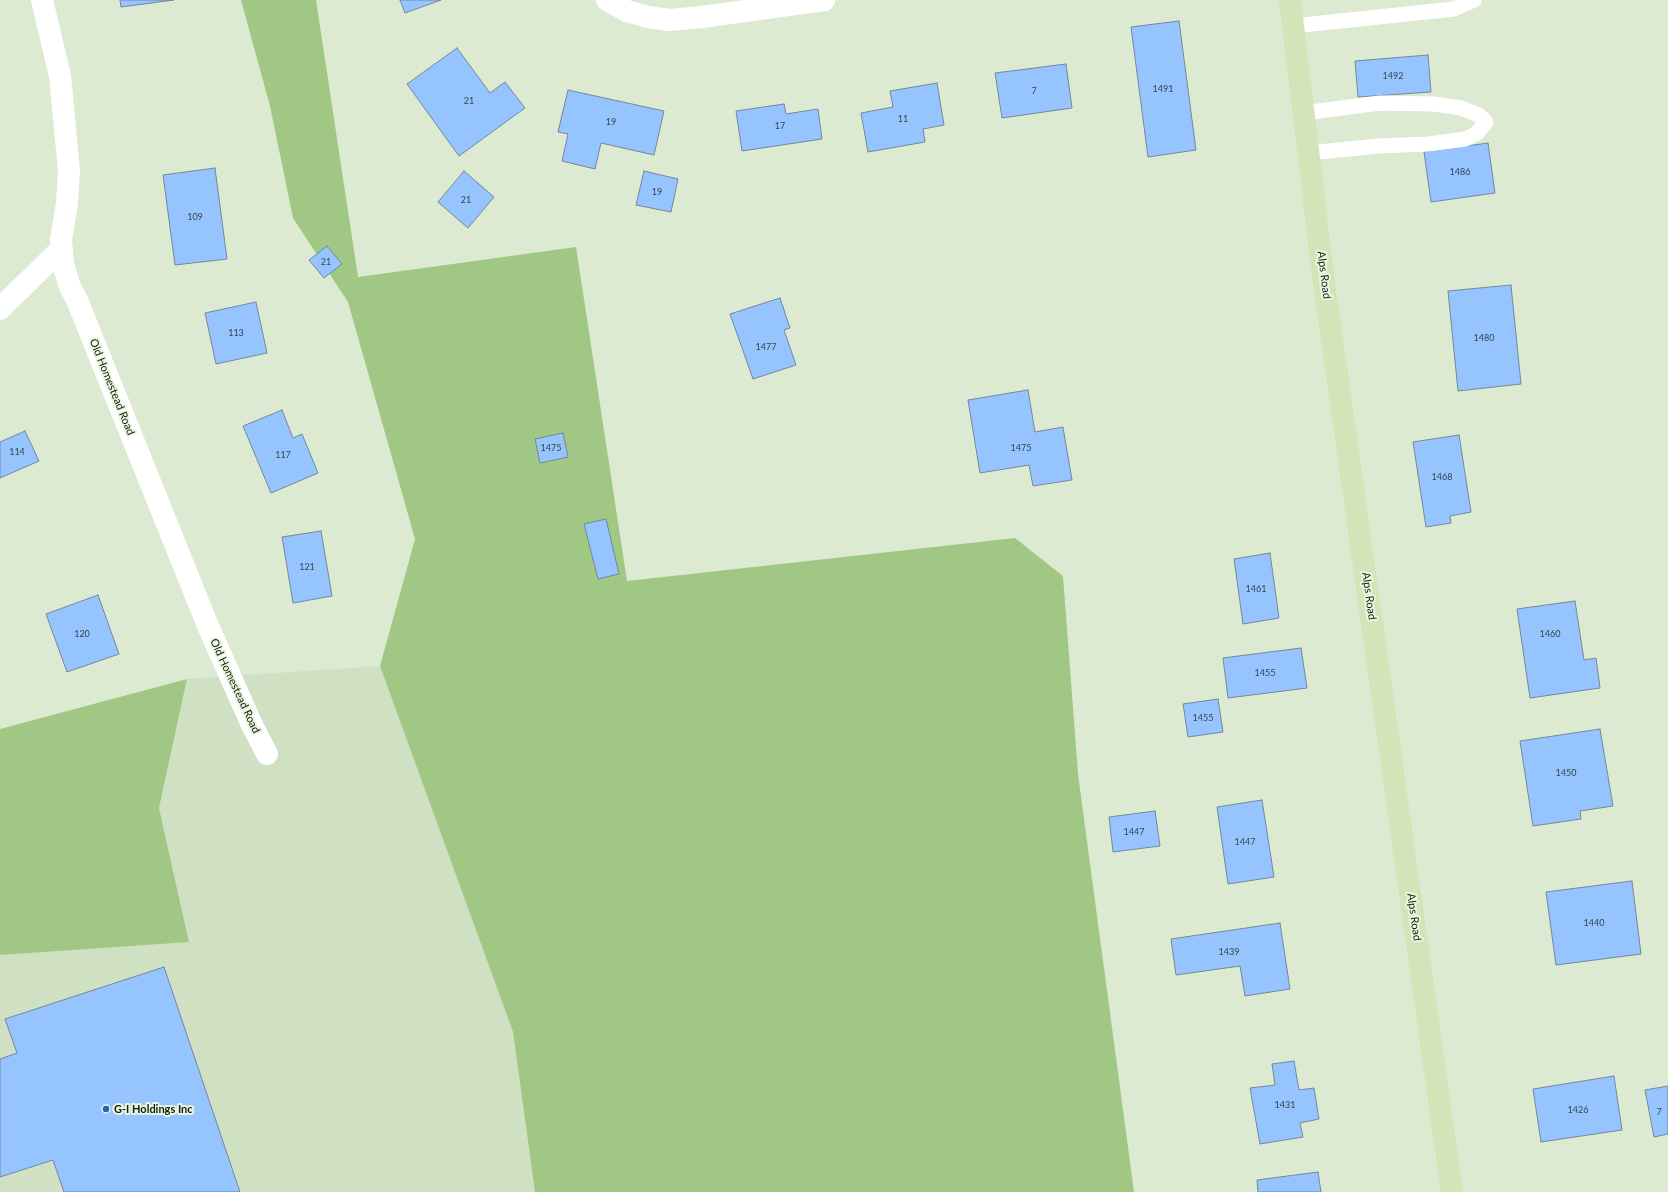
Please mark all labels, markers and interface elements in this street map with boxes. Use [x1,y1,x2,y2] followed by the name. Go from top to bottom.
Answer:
[1383,71,1403,81] house number: 1492
[1153,84,1173,94] house number: 1491
[1031,86,1037,96] house number: 7
[464,96,474,106] house number: 21
[898,114,908,124] house number: 11
[606,117,616,127] house number: 19
[775,121,785,131] house number: 17
[1450,167,1470,177] house number: 1486
[652,187,662,197] house number: 19
[461,195,471,205] house number: 21
[187,212,203,222] house number: 109
[1315,250,1333,300] street label: Alps Road
[321,257,331,267] house number: 21
[228,328,244,338] house number: 113
[1474,333,1494,343] house number: 1480
[87,337,137,437] street label: Old Homestead Road
[756,342,776,352] house number: 1477
[541,443,561,453] house number: 1475
[1011,443,1031,453] house number: 1475
[9,447,25,457] house number: 114
[275,450,291,460] house number: 117
[1432,472,1452,482] house number: 1468
[299,562,315,572] house number: 121
[1359,571,1379,621] street label: Alps Road
[1246,584,1266,594] house number: 1461
[74,629,90,639] house number: 120
[1540,629,1560,639] house number: 1460
[207,637,263,735] street label: Old Homestead Road
[1255,668,1275,678] house number: 1455
[1193,713,1213,723] house number: 1455
[1556,768,1576,778] house number: 1450
[1124,827,1144,837] house number: 1447
[1235,837,1255,847] house number: 1447
[1404,892,1424,942] street label: Alps Road
[1584,918,1604,928] house number: 1440
[1219,947,1239,957] house number: 1439
[1275,1100,1295,1110] house number: 1431
[114,1102,193,1116] place label: G-I Holdings Inc
[101,1104,111,1114] marker: G-I Holdings Inc
[1568,1105,1588,1115] house number: 1426
[1656,1107,1662,1117] house number: 7

